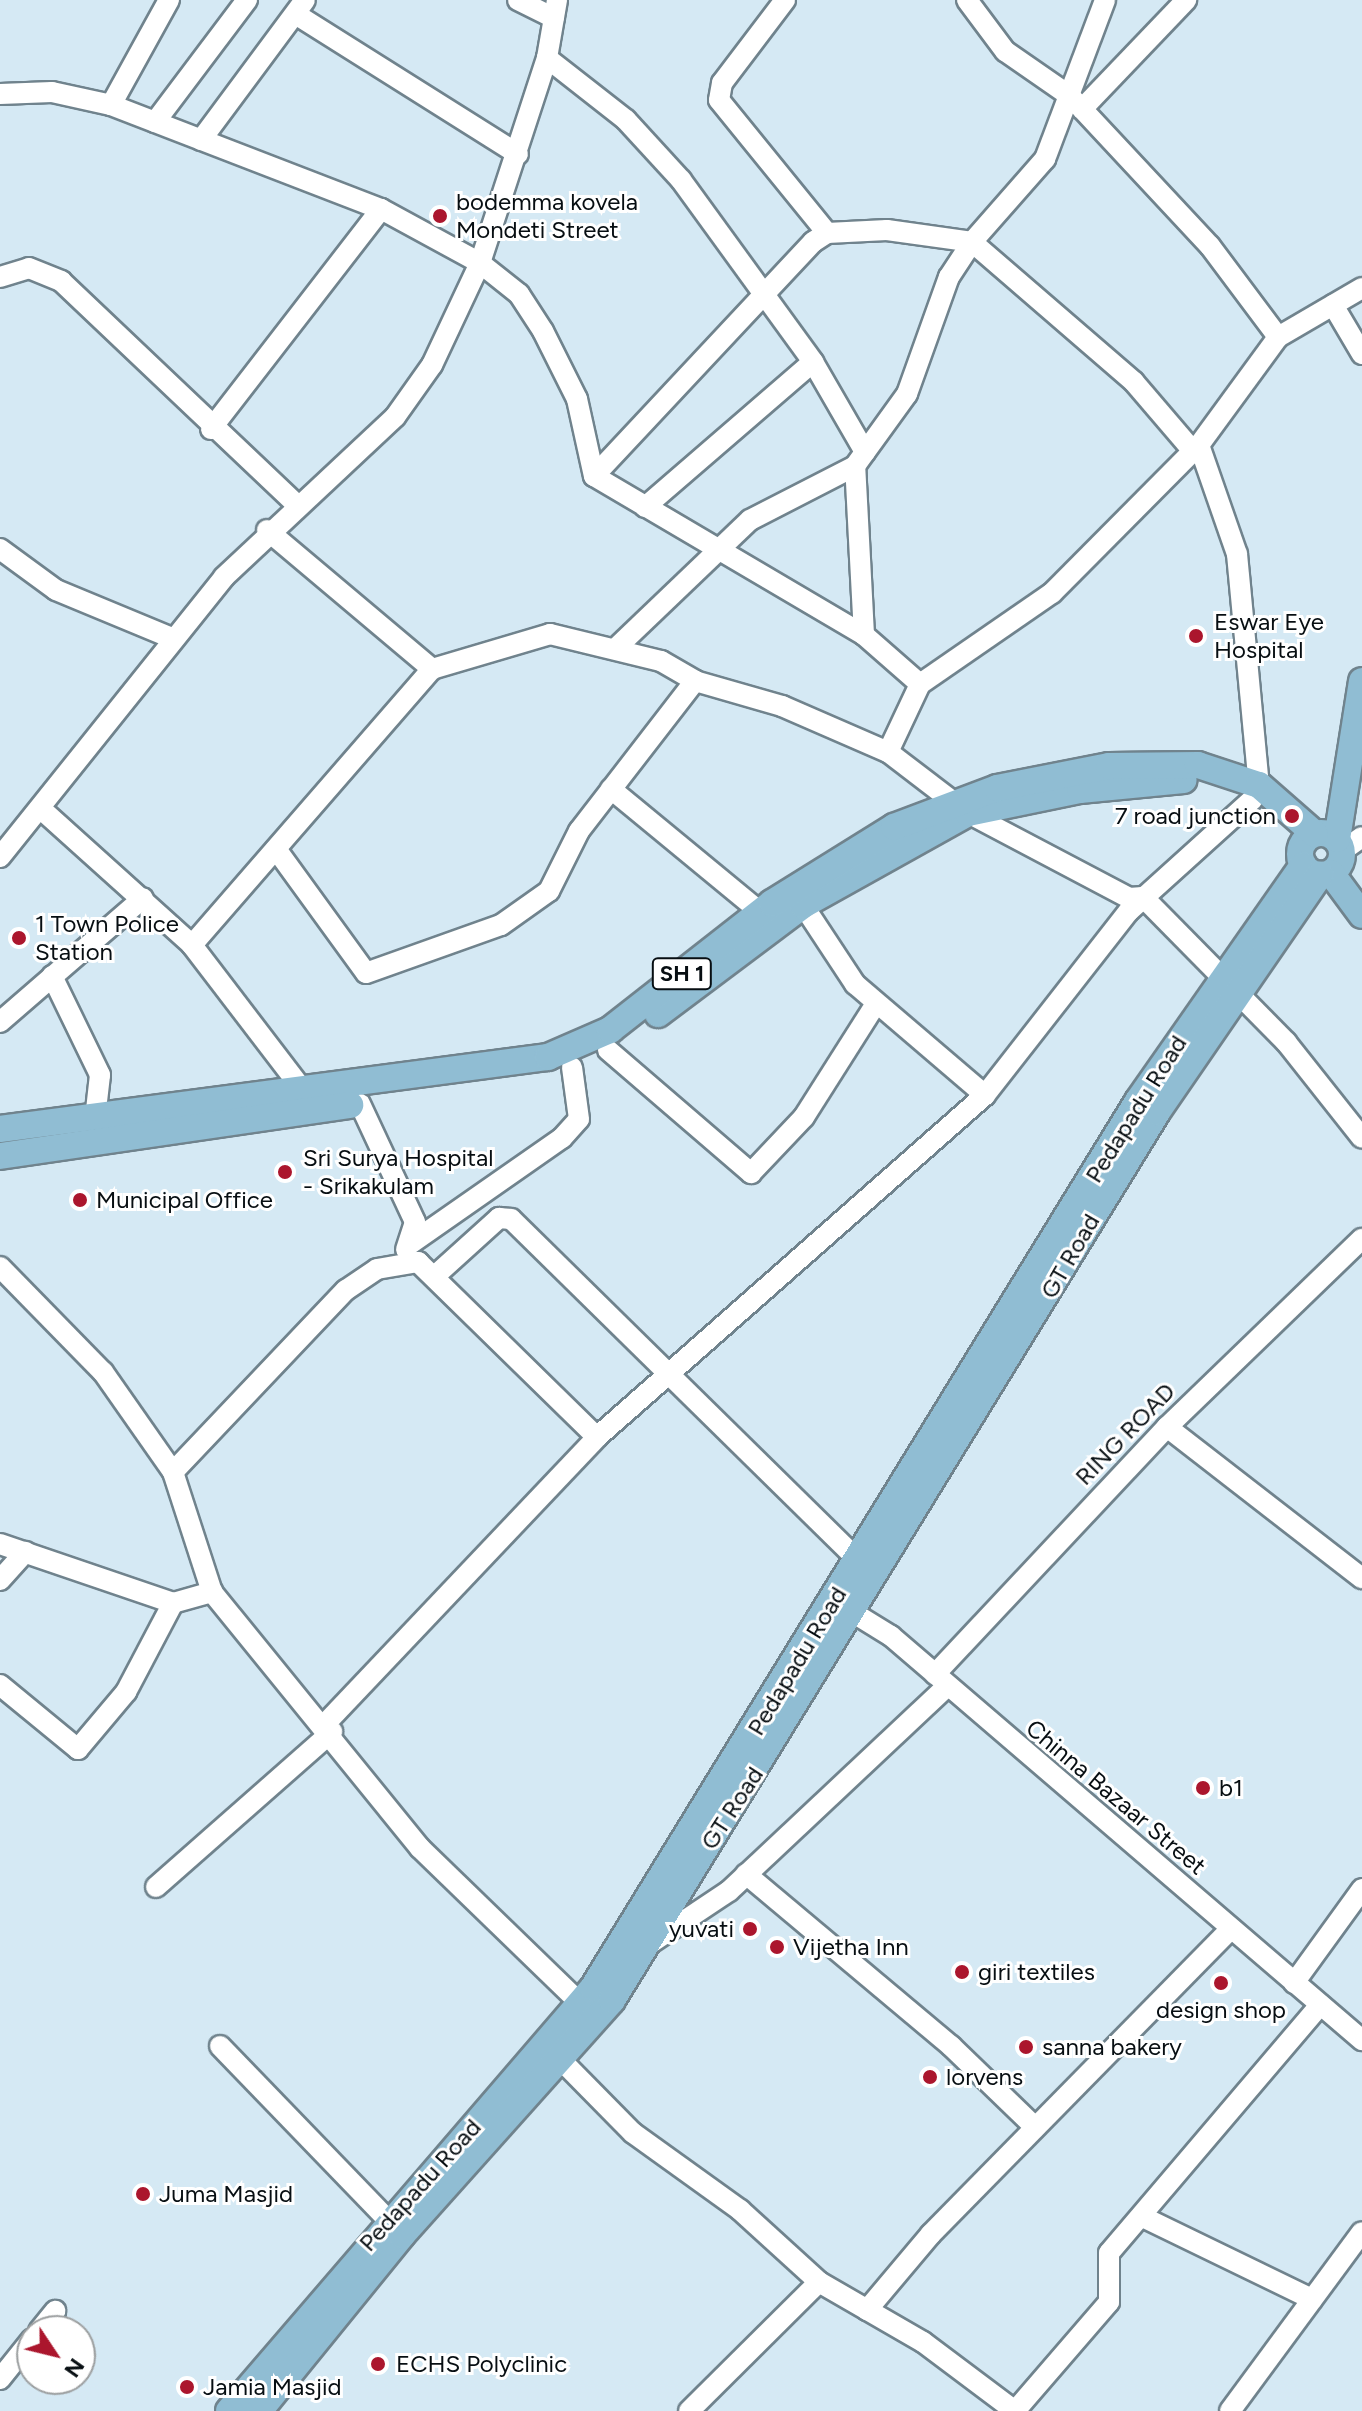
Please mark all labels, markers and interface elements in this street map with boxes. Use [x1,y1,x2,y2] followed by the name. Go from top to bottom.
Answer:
[456,188,638,244] place label: bodemma kovela Mondeti Street
[431,207,449,225] marker: bodemma kovela Mondeti Street
[1214,608,1324,664] place label: Eswar Eye Hospital
[1185,625,1207,647] marker: Eswar Eye Hospital
[1115,802,1276,830] place label: 7 road junction
[1283,807,1301,825] marker: 7 road junction
[35,910,179,966] place label: 1 Town Police Station
[10,929,28,947] marker: 1 Town Police Station
[650,956,714,992] road number: SH 1
[1079,1030,1193,1188] street label: Pedapadu Road
[303,1144,494,1200] place label: Sri Surya Hospital - Srikakulam
[274,1161,296,1183] marker: Sri Surya Hospital - Srikakulam
[96,1186,273,1214] place label: Municipal Office
[71,1191,89,1209] marker: Municipal Office
[1034,1209,1106,1303] street label: GT Road
[1069,1377,1181,1491] street label: RING ROAD
[741,1582,853,1740] street label: Pedapadu Road
[1020,1713,1212,1881] street label: Chinna Bazaar Street
[695,1761,769,1855] street label: GT Road
[1219,1774,1243,1802] place label: b1
[1194,1779,1212,1797] marker: b1
[669,1915,734,1943] place label: yuvati
[741,1920,759,1938] marker: yuvati
[793,1933,909,1961] place label: Vijetha Inn
[768,1938,786,1956] marker: Vijetha Inn
[978,1958,1095,1986] place label: giri textiles
[953,1963,971,1981] marker: giri textiles
[1212,1974,1230,1992] marker: design shop
[1156,1996,1286,2024] place label: design shop
[1042,2033,1182,2061] place label: sanna bakery
[1017,2038,1035,2056] marker: sanna bakery
[946,2063,1023,2091] place label: lorvens
[921,2068,939,2086] marker: lorvens
[353,2113,487,2257] street label: Pedapadu Road
[159,2180,293,2208] place label: Juma Masjid
[134,2185,152,2203] marker: Juma Masjid
[16,2315,96,2395] north arrow
[396,2350,567,2378] place label: ECHS Polyclinic
[58,2353,90,2383] text: N
[367,2353,389,2375] marker: ECHS Polyclinic
[203,2373,342,2401] place label: Jamia Masjid
[178,2378,196,2396] marker: Jamia Masjid

